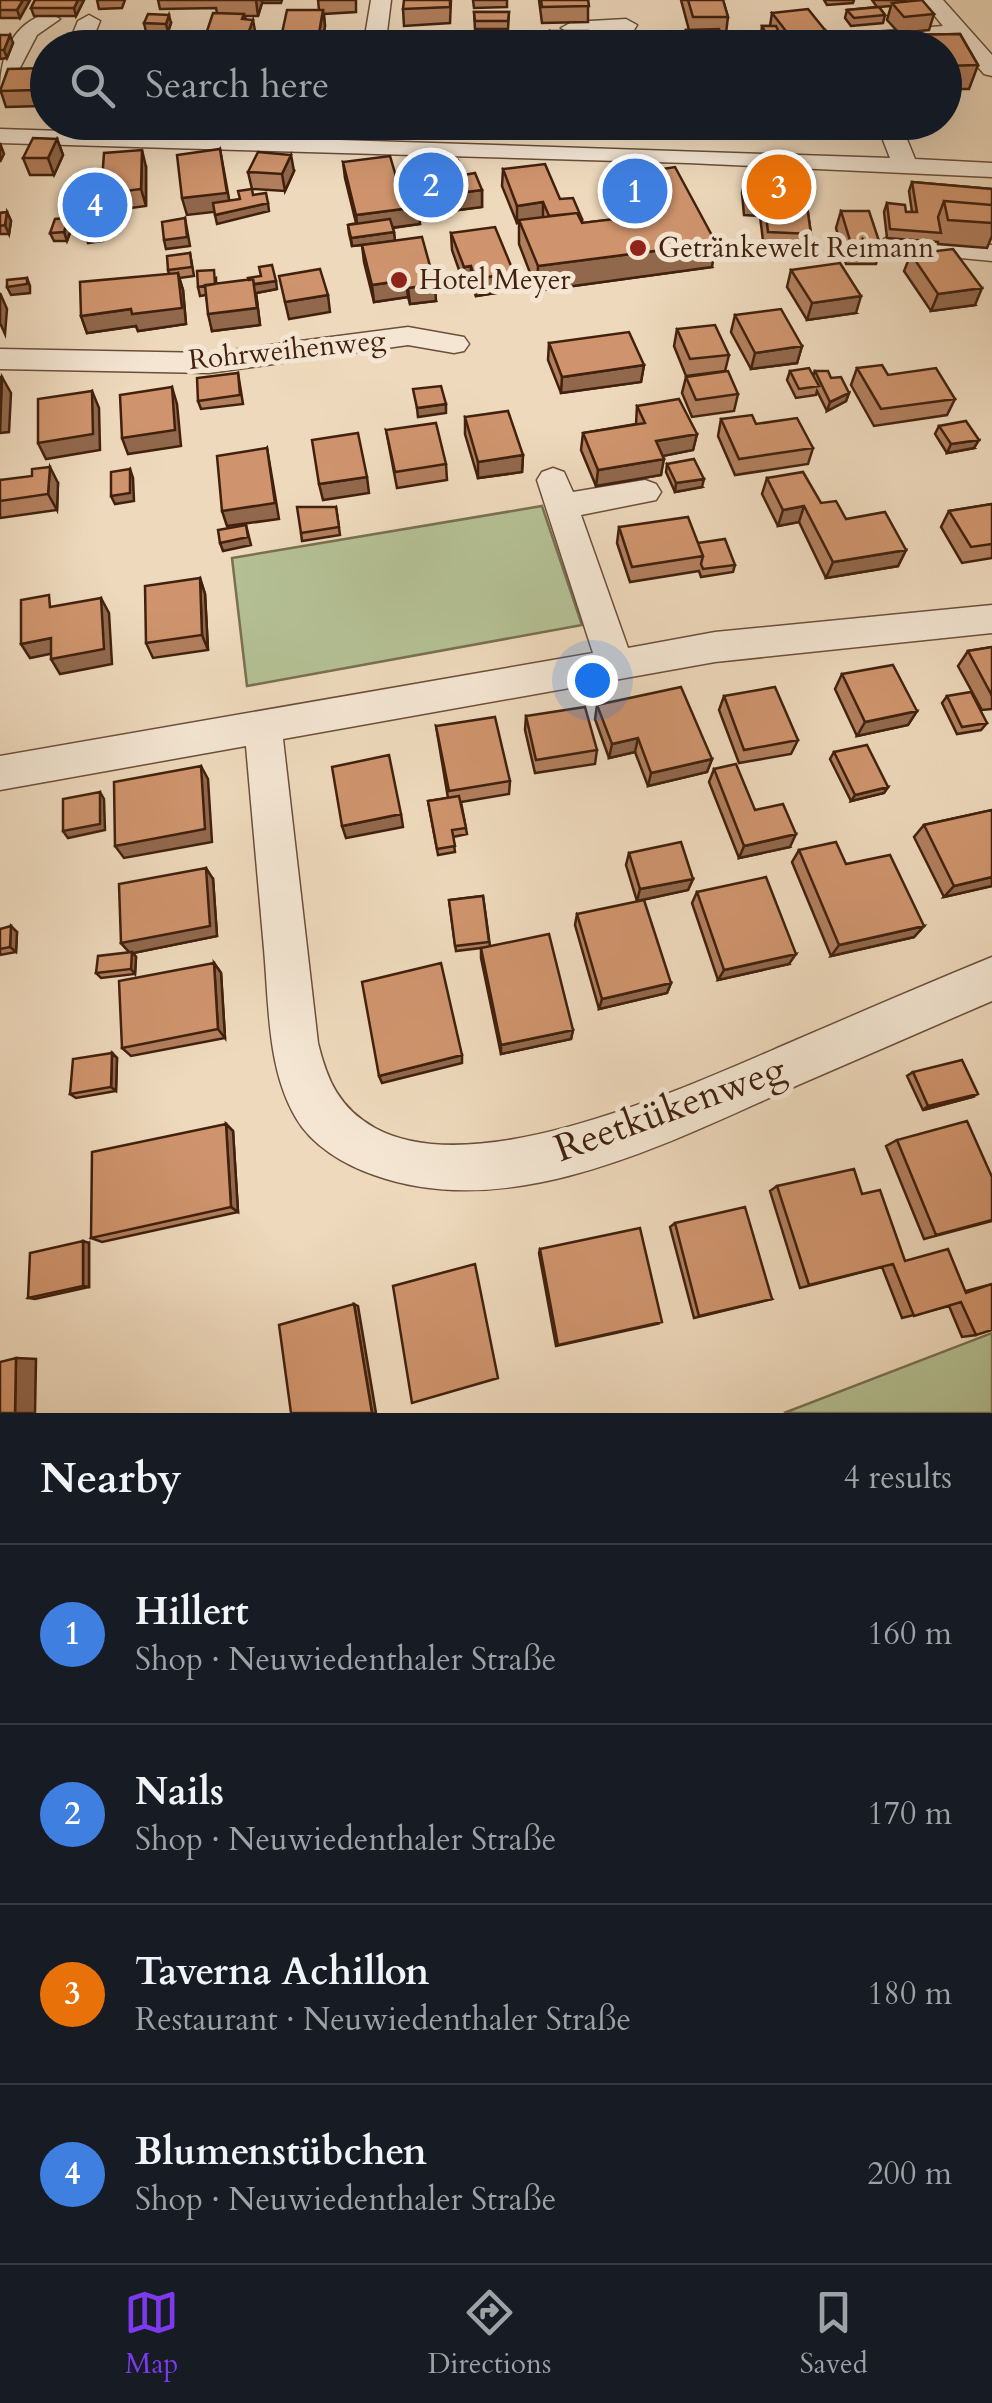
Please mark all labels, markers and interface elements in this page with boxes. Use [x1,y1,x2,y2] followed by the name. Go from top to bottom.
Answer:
[30,30,962,140] search box
[65,58,120,113] icon: search
[145,59,329,111] text: Search here
[398,148,464,222] pin: 2
[746,150,812,224] pin: 3
[602,154,668,228] pin: 1
[62,168,128,242] pin: 4
[658,229,934,267] place label: Getränkewelt Reimann
[627,237,649,259] marker: Getränkewelt Reimann
[419,261,571,299] place label: Hotel Meyer
[388,269,410,291] marker: Hotel Meyer
[187,321,388,379] street label: Rohrweihenweg
[567,655,618,706] your location
[547,1043,793,1175] street label: Reetkükenweg
[40,1450,182,1507] text: Nearby
[844,1456,952,1500] text: 4 results
[135,1586,249,1638] text: Hillert
[64,1612,81,1656] text: 1
[867,1612,952,1656] text: 160 m
[135,1638,556,1682] text: Shop · Neuwiedenthaler Straße
[135,1766,224,1818] text: Nails
[64,1792,81,1836] text: 2
[867,1792,952,1836] text: 170 m
[135,1818,556,1862] text: Shop · Neuwiedenthaler Straße
[135,1946,429,1998] text: Taverna Achillon
[64,1972,81,2016] text: 3
[867,1972,952,2016] text: 180 m
[135,1998,631,2042] text: Restaurant · Neuwiedenthaler Straße
[135,2126,427,2178] text: Blumenstübchen
[64,2152,81,2196] text: 4
[867,2152,952,2196] text: 200 m
[135,2178,556,2222] text: Shop · Neuwiedenthaler Straße
[124,2285,179,2383] tab: Map
[428,2285,551,2383] tab: Directions
[800,2285,868,2383] tab: Saved

